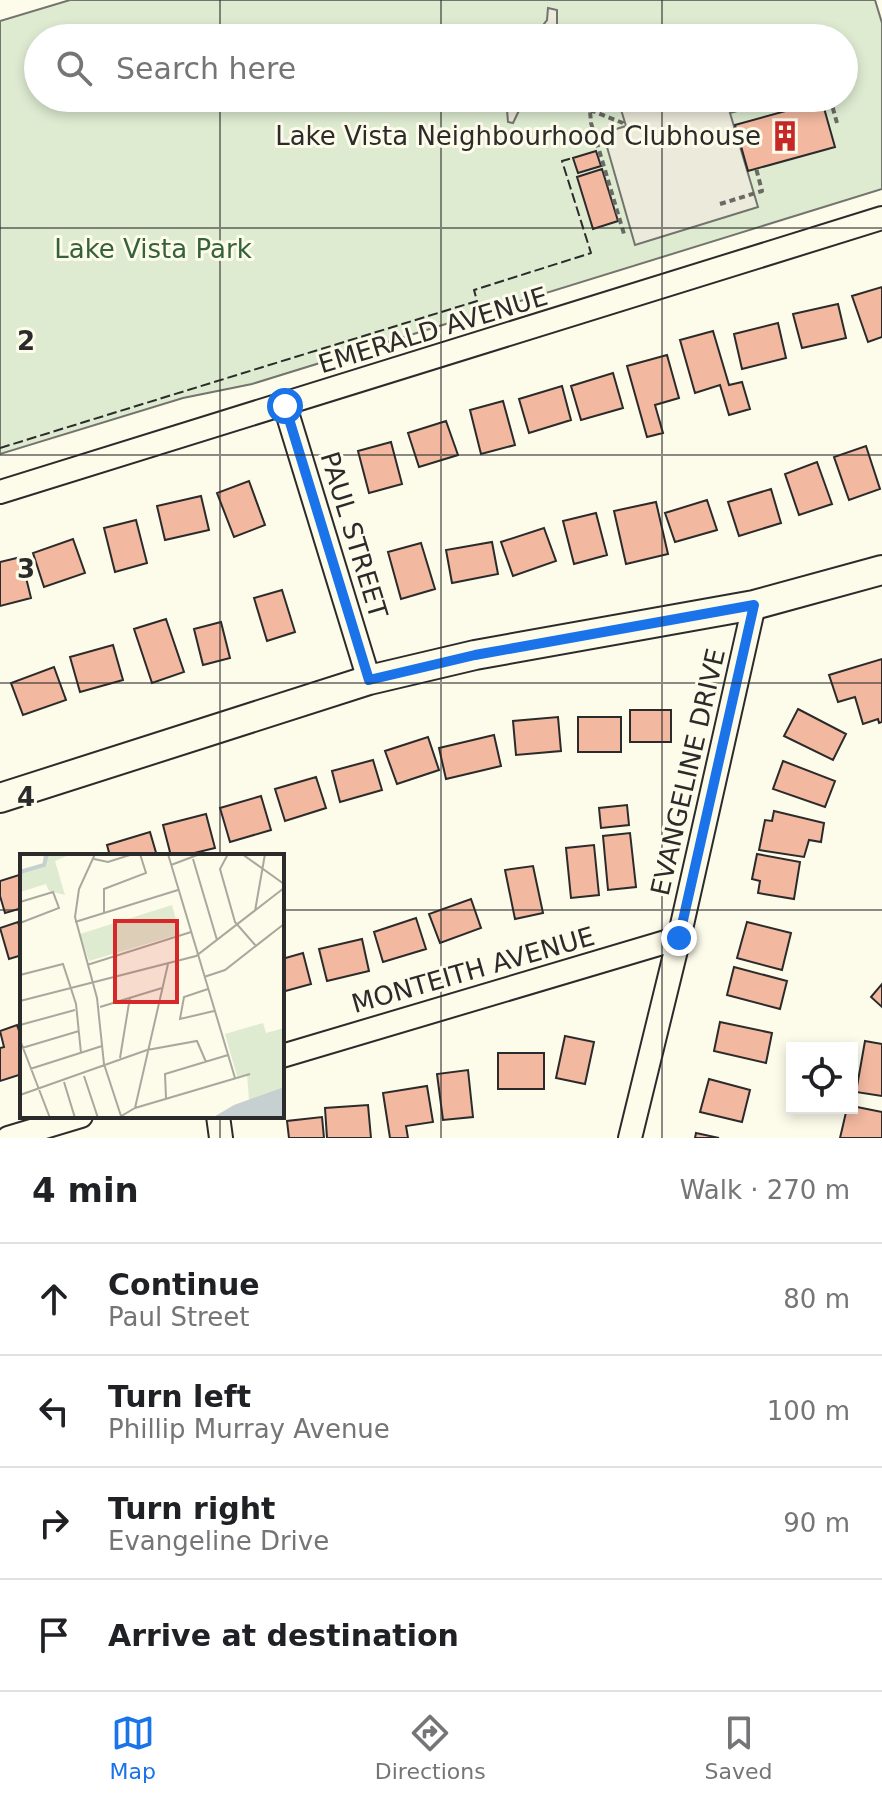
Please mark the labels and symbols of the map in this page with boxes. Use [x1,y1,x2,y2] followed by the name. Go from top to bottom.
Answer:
[768,119,802,153] building icon: Lake Vista Neighbourhood Clubhouse
[275,121,761,151] place label: Lake Vista Neighbourhood Clubhouse
[54,234,252,264] park label: Lake Vista Park
[315,281,551,379] street label: EMERALD AVENUE
[17,326,35,356] text: 2
[267,388,303,424] route start
[314,448,394,622] street label: PAUL STREET
[17,554,35,584] text: 3
[645,646,731,898] street label: EVANGELINE DRIVE
[17,782,35,812] text: 4
[20,854,284,1118] inset map
[661,920,697,956] route end
[348,921,598,1019] street label: MONTEITH AVENUE

